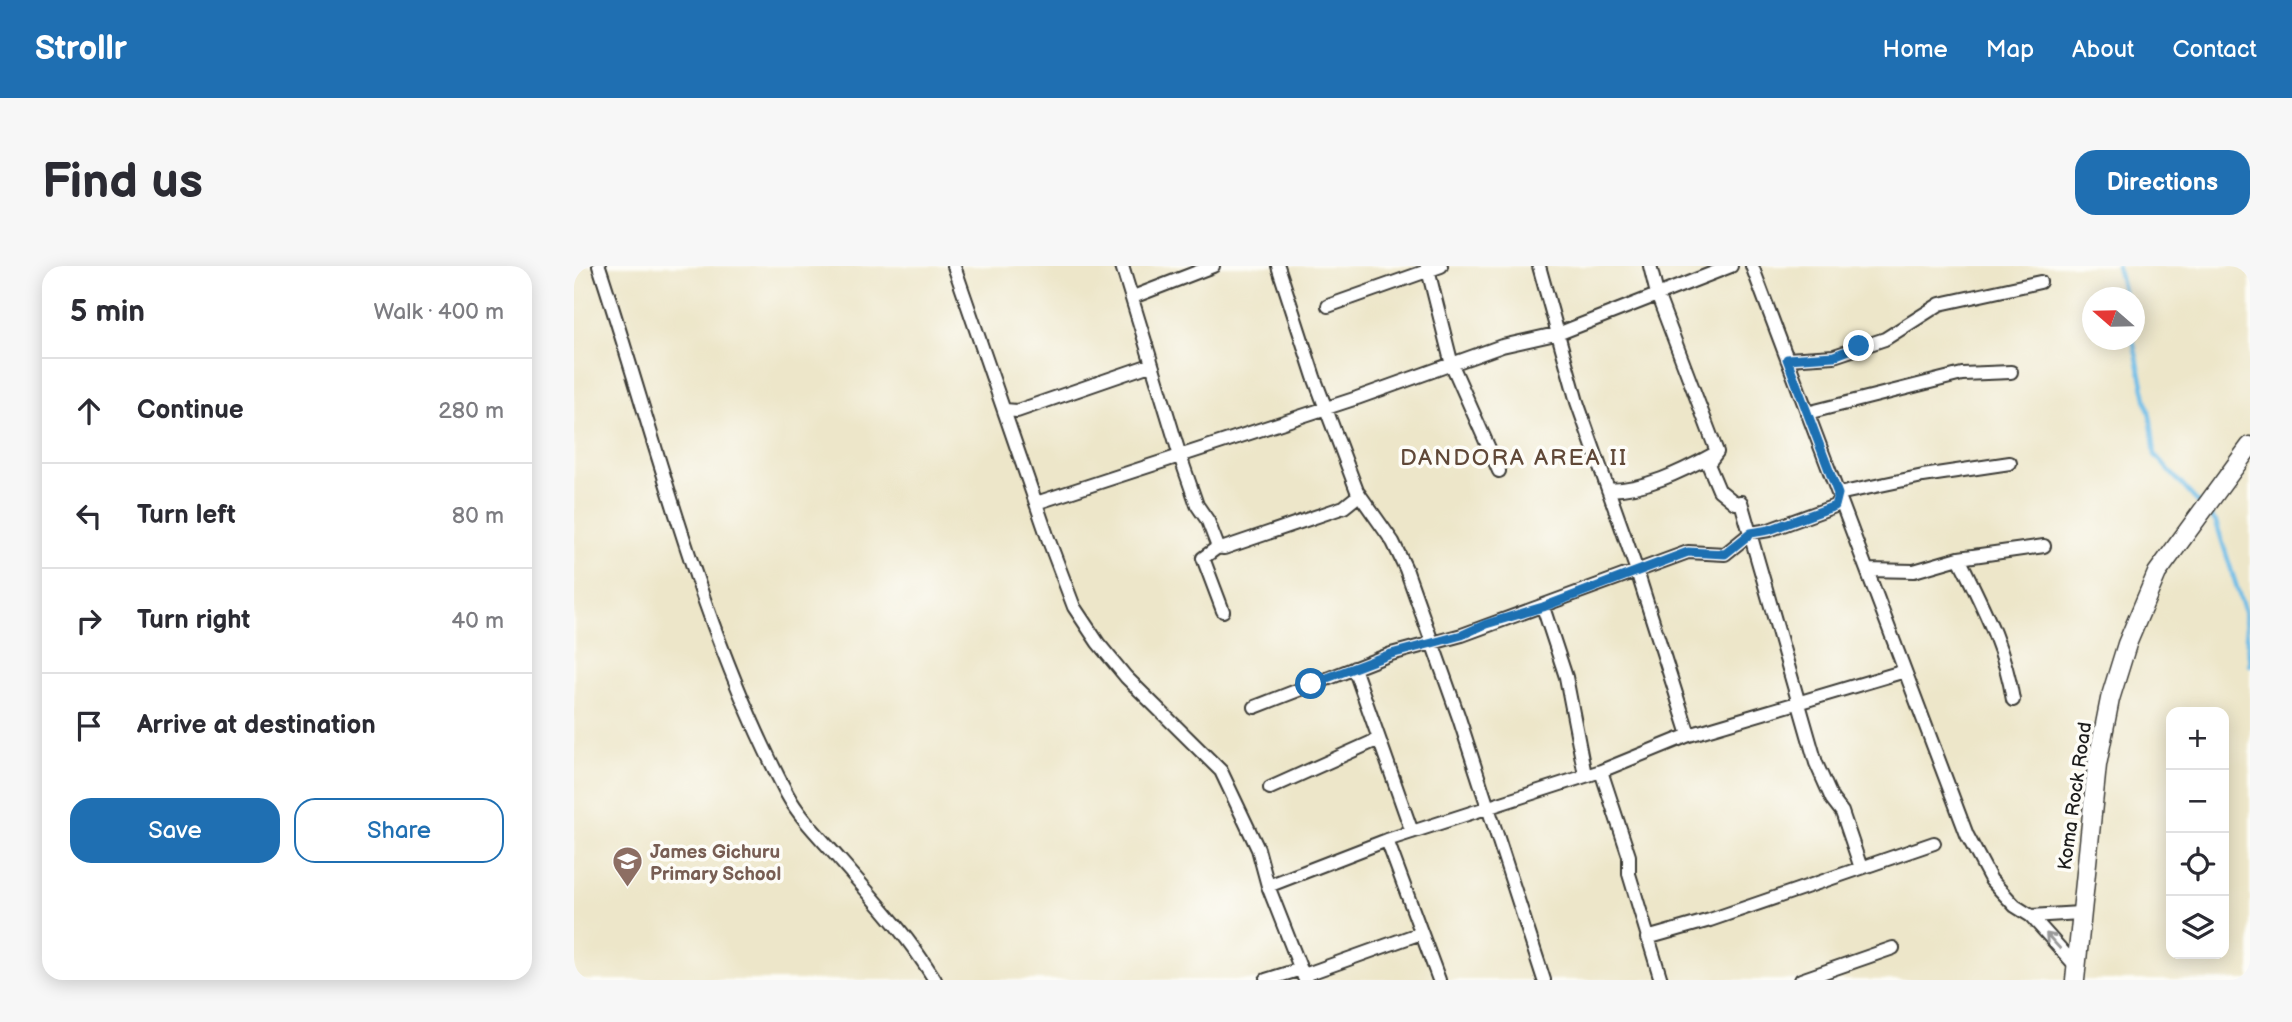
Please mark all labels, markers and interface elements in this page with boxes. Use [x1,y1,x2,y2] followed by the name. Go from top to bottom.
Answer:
[35,29,127,69] text: Strollr
[1883,35,1948,64] text: Home
[1986,35,2034,64] text: Map
[2072,35,2134,64] text: About
[2172,35,2257,64] text: Contact
[2075,150,2250,215] button: Directions
[42,153,203,212] text: Find us
[2082,287,2145,350] north arrow
[70,294,145,330] text: 5 min
[374,298,504,326] text: Walk · 400 m
[1843,330,1874,361] route end
[70,392,108,430] icon: ahead
[137,395,244,426] text: Continue
[438,397,504,425] text: 280 m
[1400,444,1628,472] district label: DANDORA AREA II
[70,497,108,535] icon: left
[137,500,236,531] text: Turn left
[452,502,504,530] text: 80 m
[70,602,108,640] icon: right
[137,605,250,636] text: Turn right
[451,607,504,635] text: 40 m
[1295,668,1326,699] route start
[70,707,108,745] icon: arrive
[2166,707,2229,959] map controls
[2166,707,2229,770] button: +
[137,710,376,741] text: Arrive at destination
[2054,721,2097,872] street label: Koma Rock Road
[2166,770,2229,833] button: −
[70,798,280,863] button: Save
[294,798,504,863] button: Share
[2166,833,2229,896] button: locate
[650,841,781,886] place label: James Gichuru Primary School
[610,845,644,889] school or university icon: James Gichuru Primary School
[2166,896,2229,959] button: layers
[2045,932,2061,950] one-way arrow

